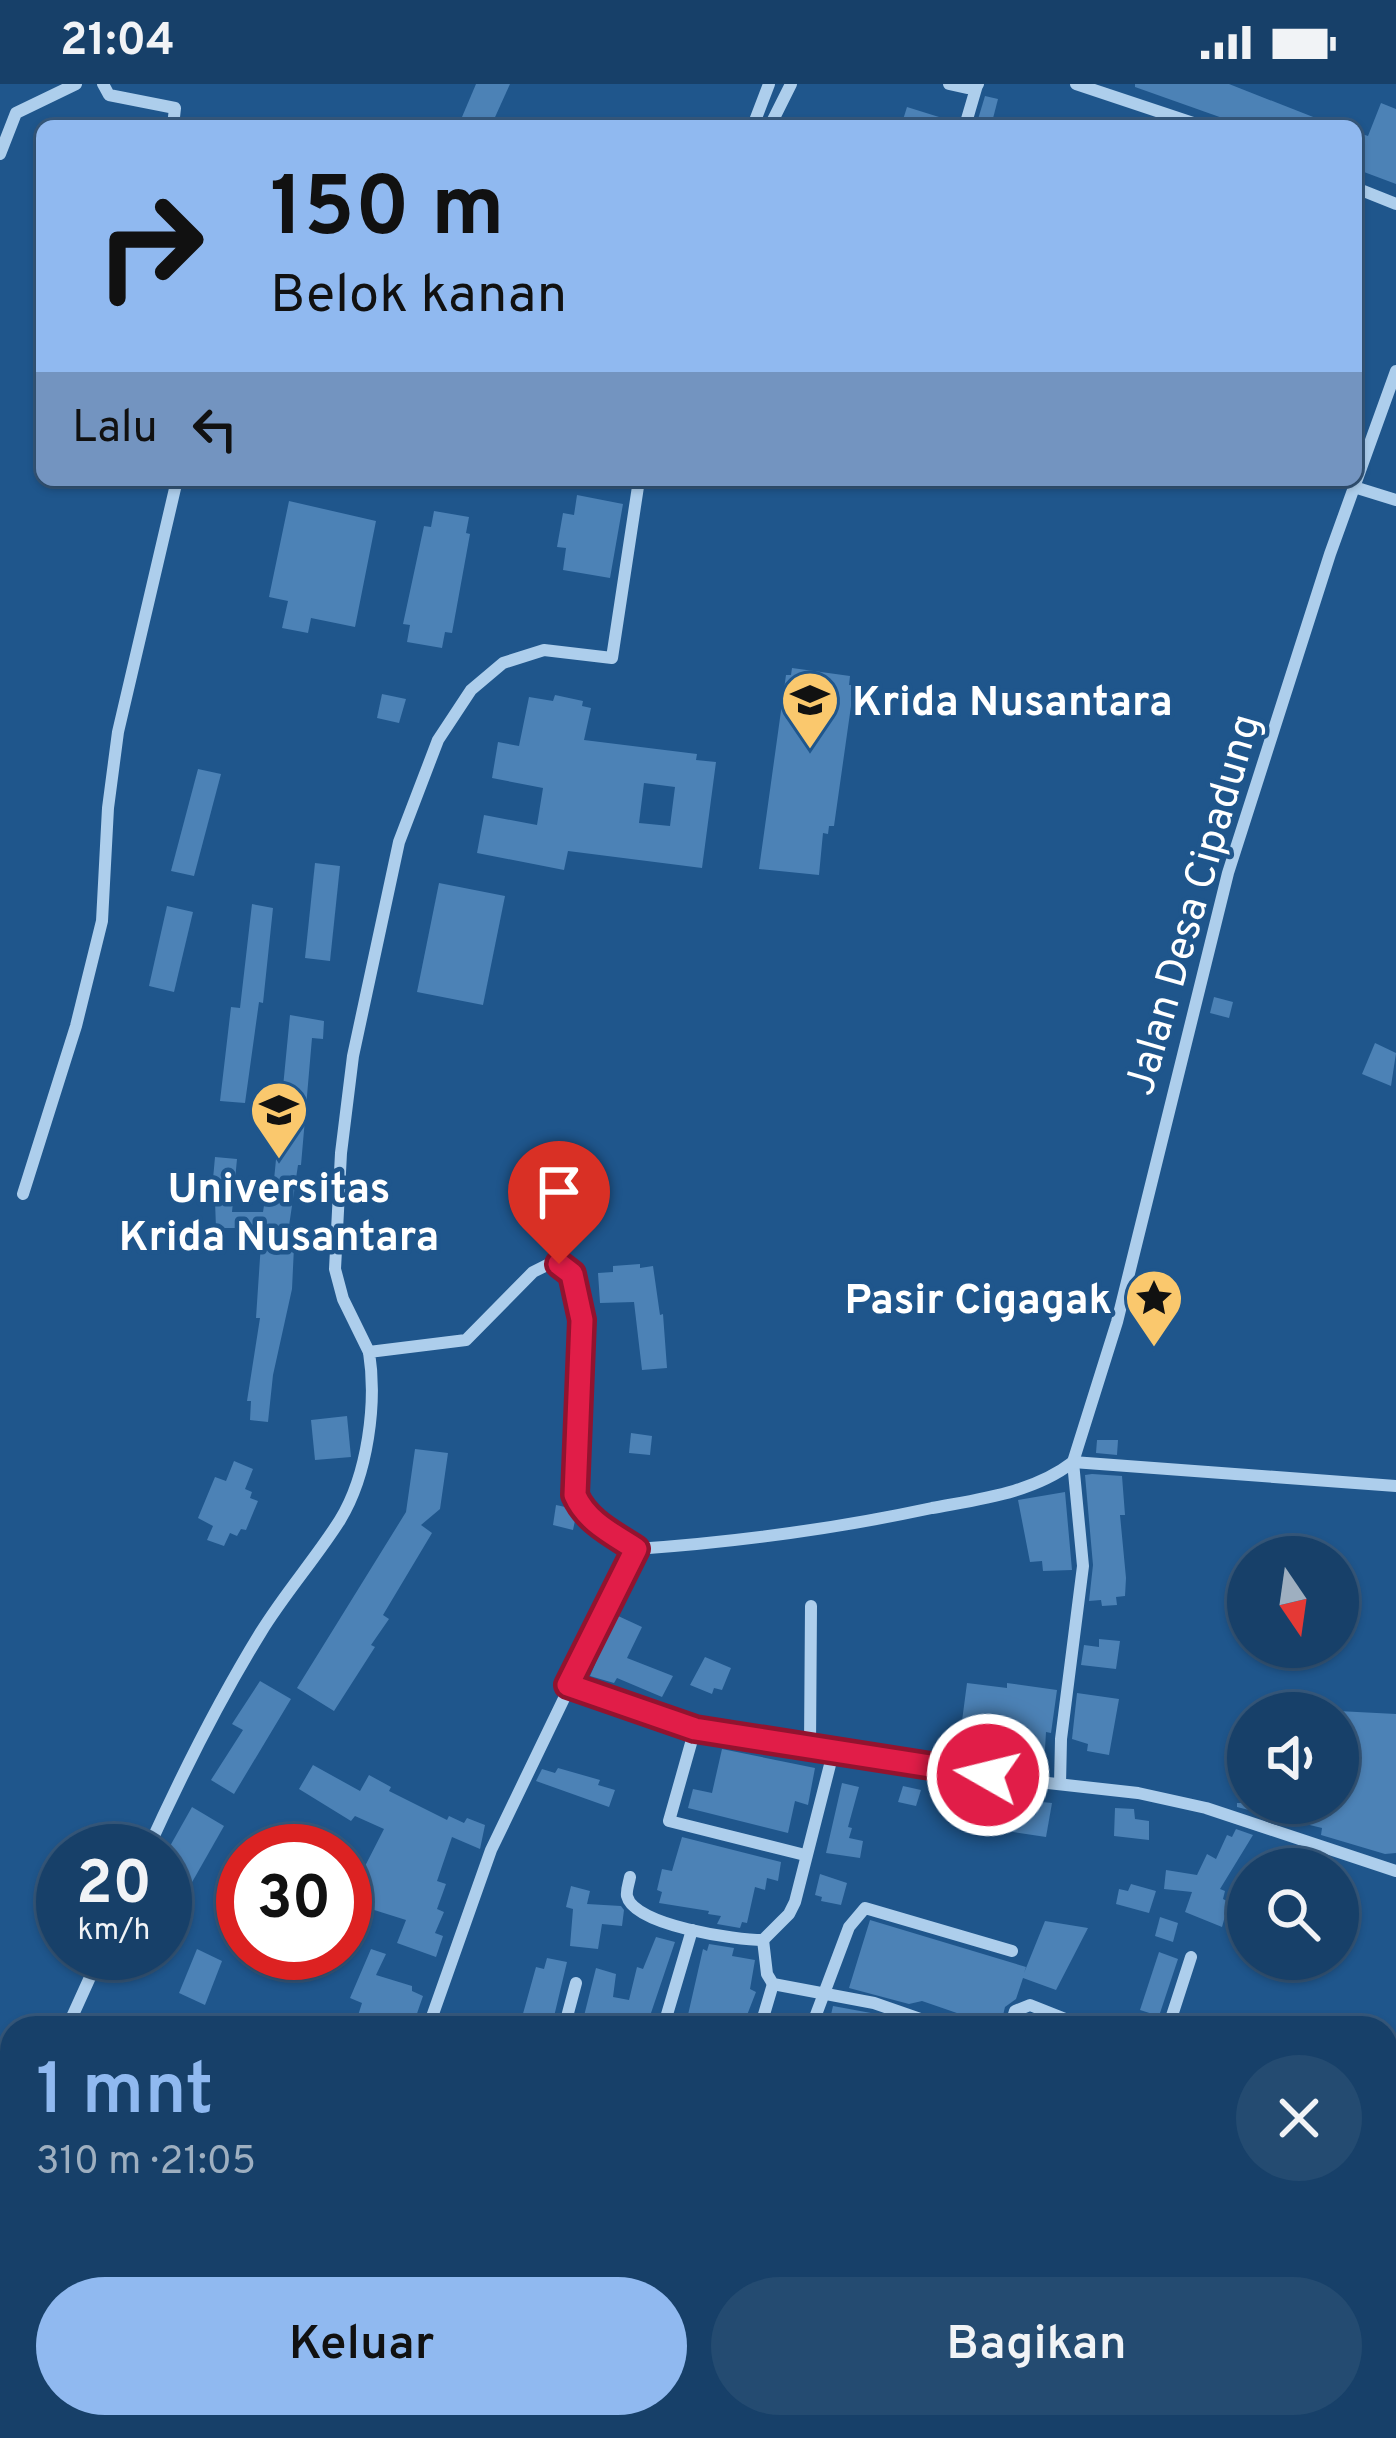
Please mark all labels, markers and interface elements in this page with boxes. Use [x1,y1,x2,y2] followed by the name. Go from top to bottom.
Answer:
[60,14,175,71] text: 21:04
[270,159,505,265] text: 150 m
[72,168,228,324] icon: right
[270,263,567,332] text: Belok kanan
[182,396,248,462] icon: left
[72,401,158,458] text: Lalu
[779,669,841,751] school or university icon: Krida Nusantara
[852,678,1173,731] place label: Krida Nusantara
[1116,708,1275,1102] street label: Jalan Desa Cipadung
[248,1079,310,1161] school or university icon: Universitas Krida Nusantara
[508,1141,610,1264] pin
[526,1159,592,1225] icon: arrive
[119,1165,439,1266] place label: Universitas Krida Nusantara
[1123,1267,1185,1349] place icon: Pasir Cigagak
[844,1276,1112,1329] place label: Pasir Cigagak
[1227,1536,1359,1668] north arrow
[1227,1536,1359,1980] map controls
[1227,1692,1359,1824] button: sound
[925,1712,1051,1838] position arrow
[216,1824,372,1980] speed limit sign: 30
[1227,1848,1359,1980] button: search
[76,1849,152,1925] text: 20
[78,1913,150,1950] text: km/h
[36,2048,213,2140] text: 1 mnt
[1236,2055,1362,2181] button: close
[36,2139,256,2188] text: 310 m · 21:05
[36,2277,687,2415] button: Keluar
[711,2277,1362,2415] button: Bagikan

